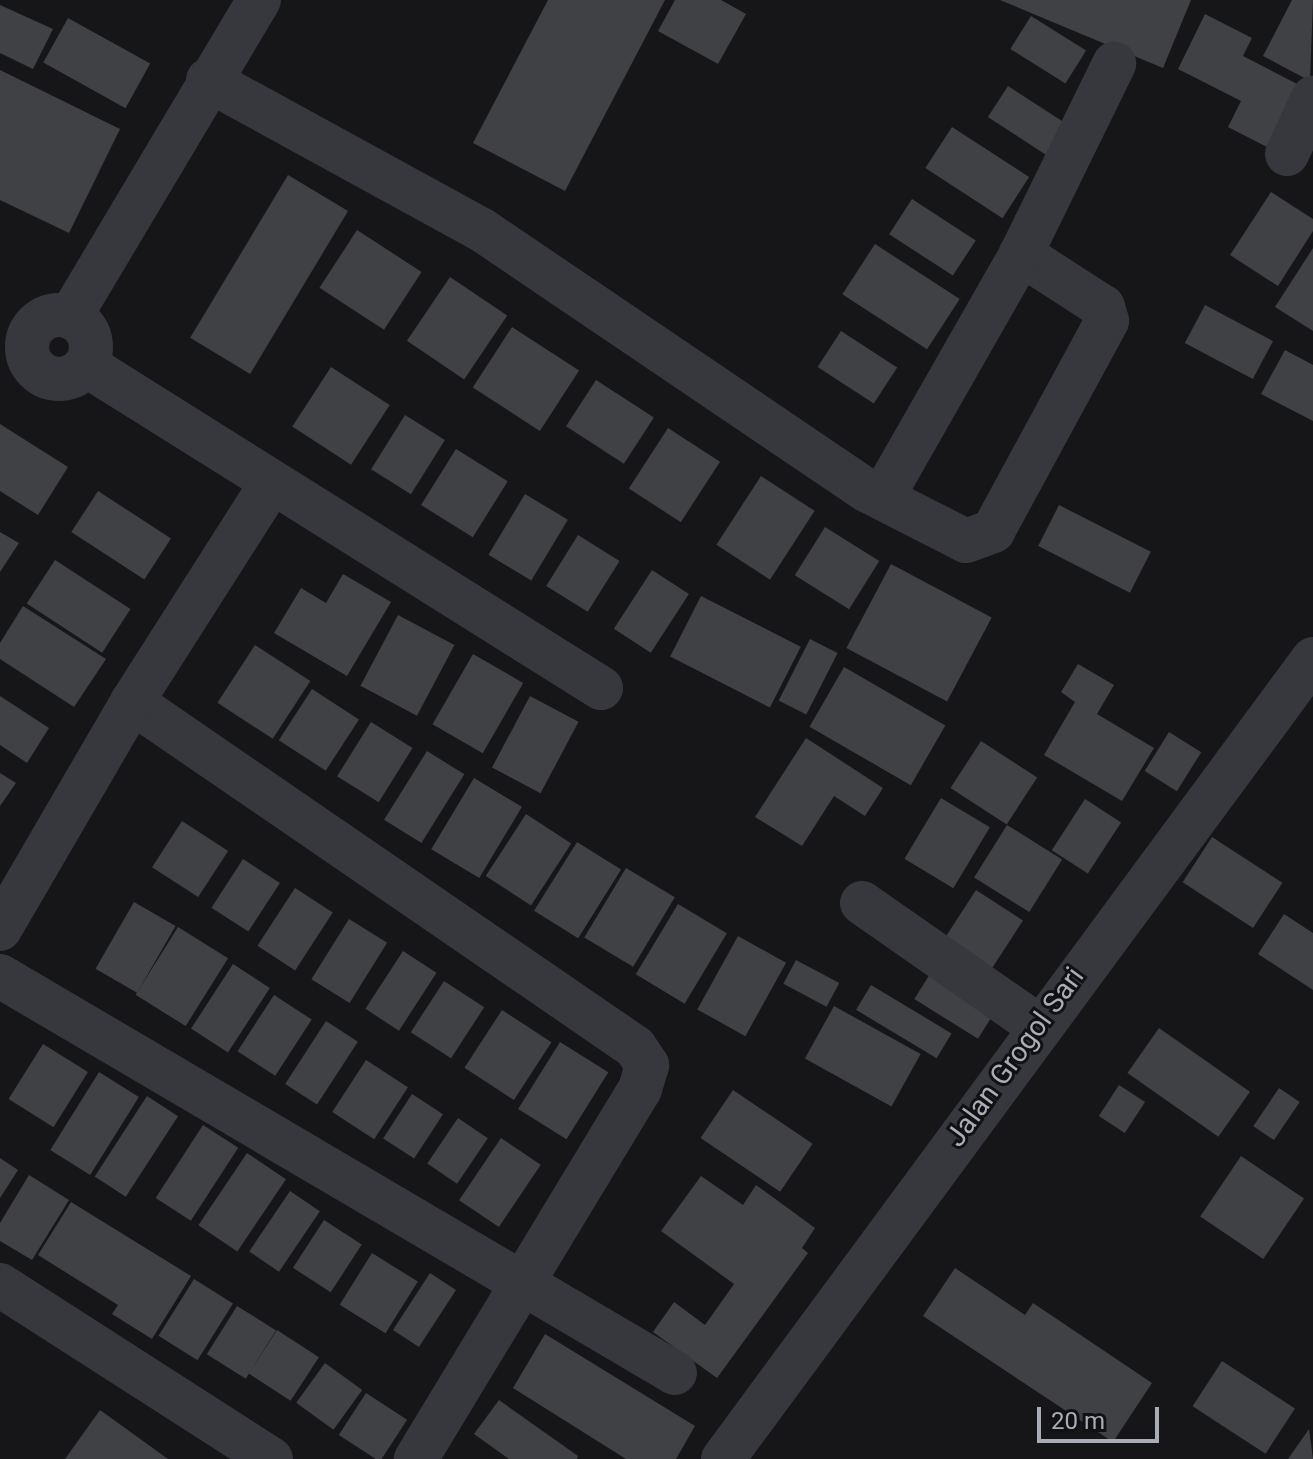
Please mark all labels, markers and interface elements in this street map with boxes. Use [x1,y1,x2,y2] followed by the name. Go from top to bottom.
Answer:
[939,961,1091,1153] street label: Jalan Grogol Sari
[1041,1391,1163,1441] scale bar
[1051,1407,1105,1435] text: 20 m

